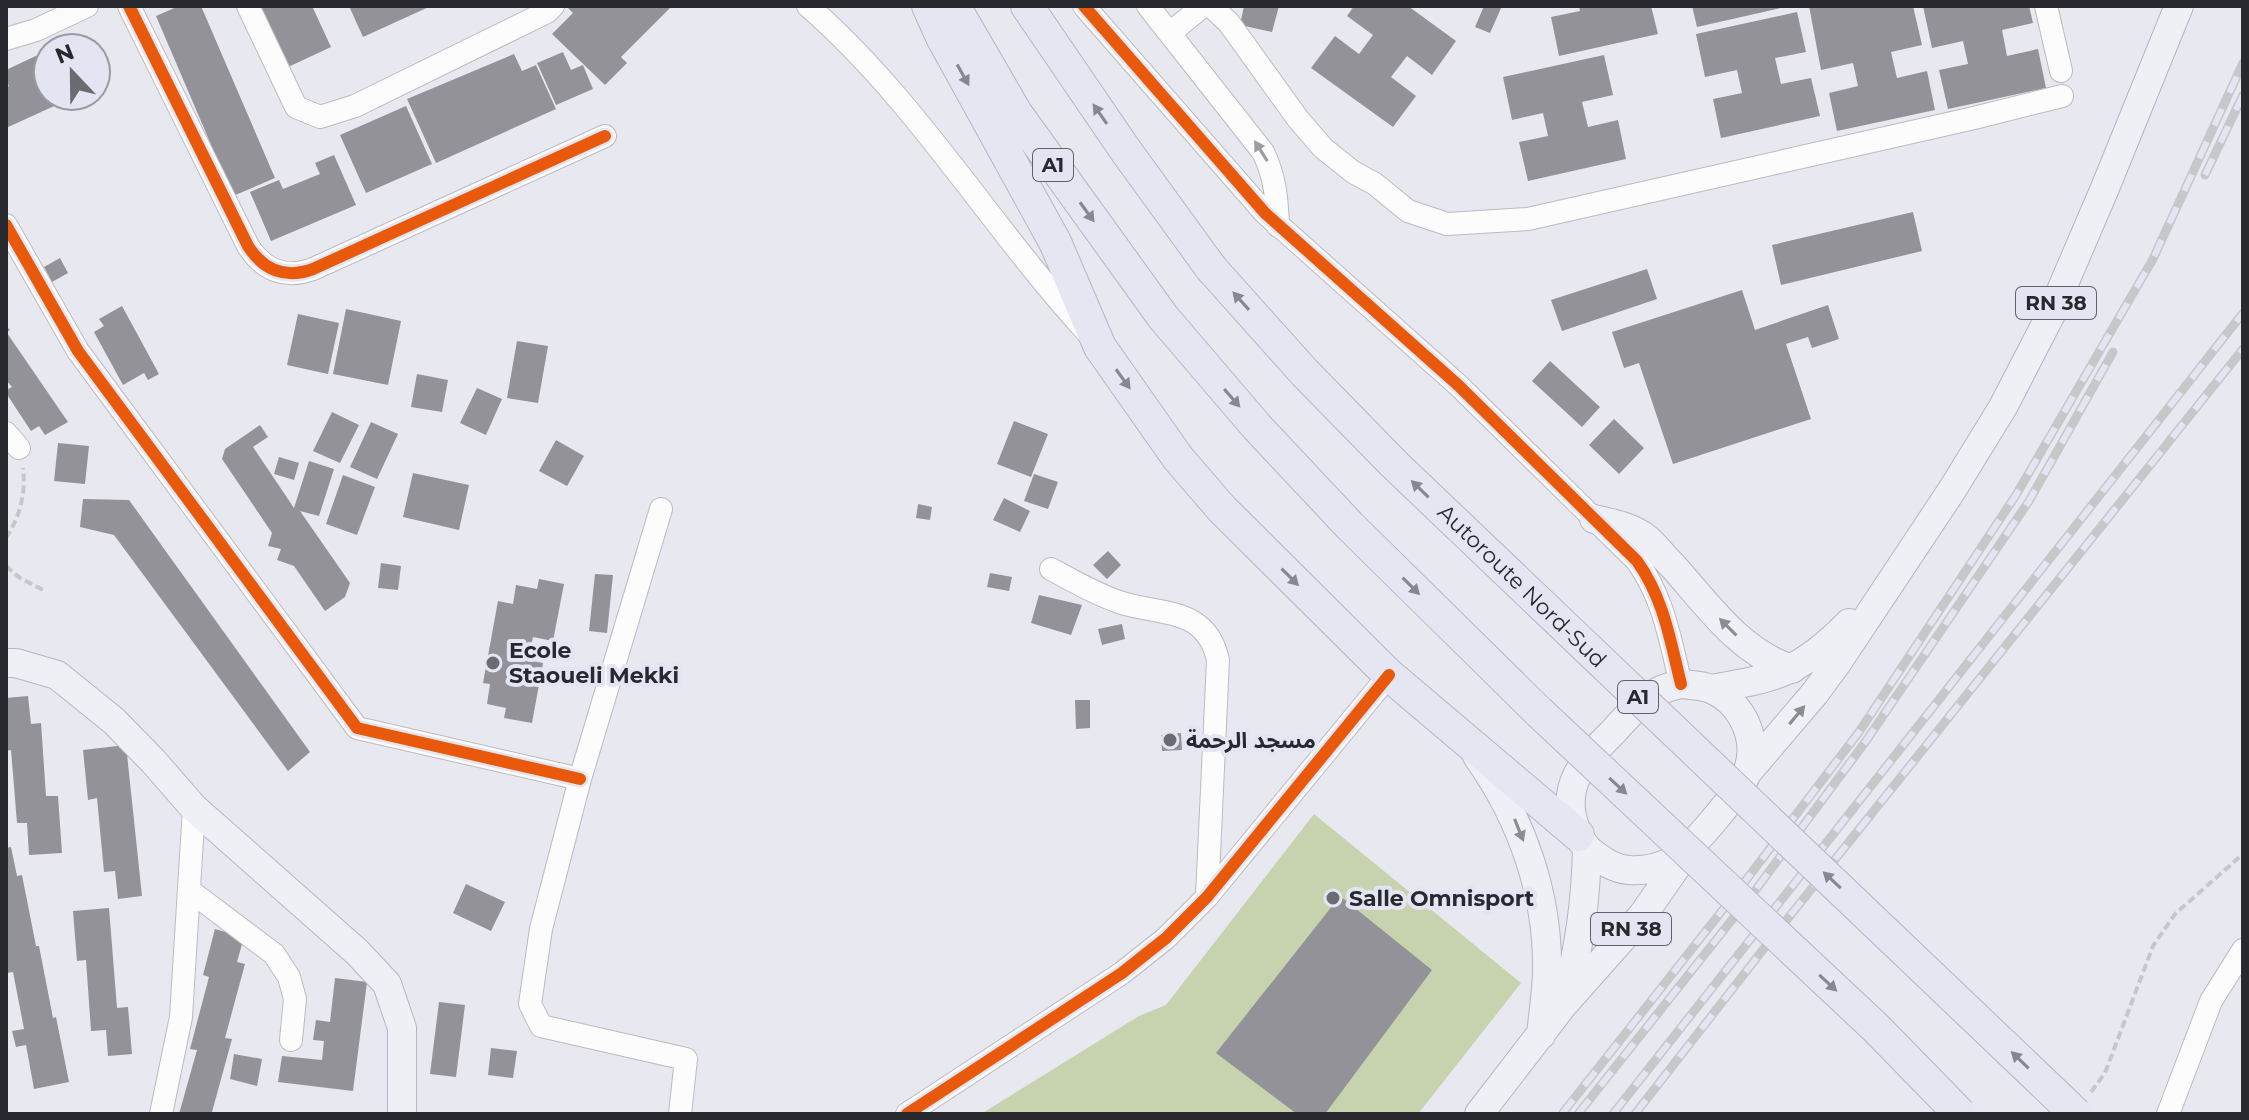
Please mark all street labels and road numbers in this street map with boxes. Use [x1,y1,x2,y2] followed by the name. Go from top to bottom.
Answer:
[1033,149,1073,181] road number: A1
[2016,287,2096,319] road number: RN 38
[1432,499,1612,673] street label: Autoroute Nord-Sud
[1618,681,1658,713] road number: A1
[1591,913,1671,945] road number: RN 38

